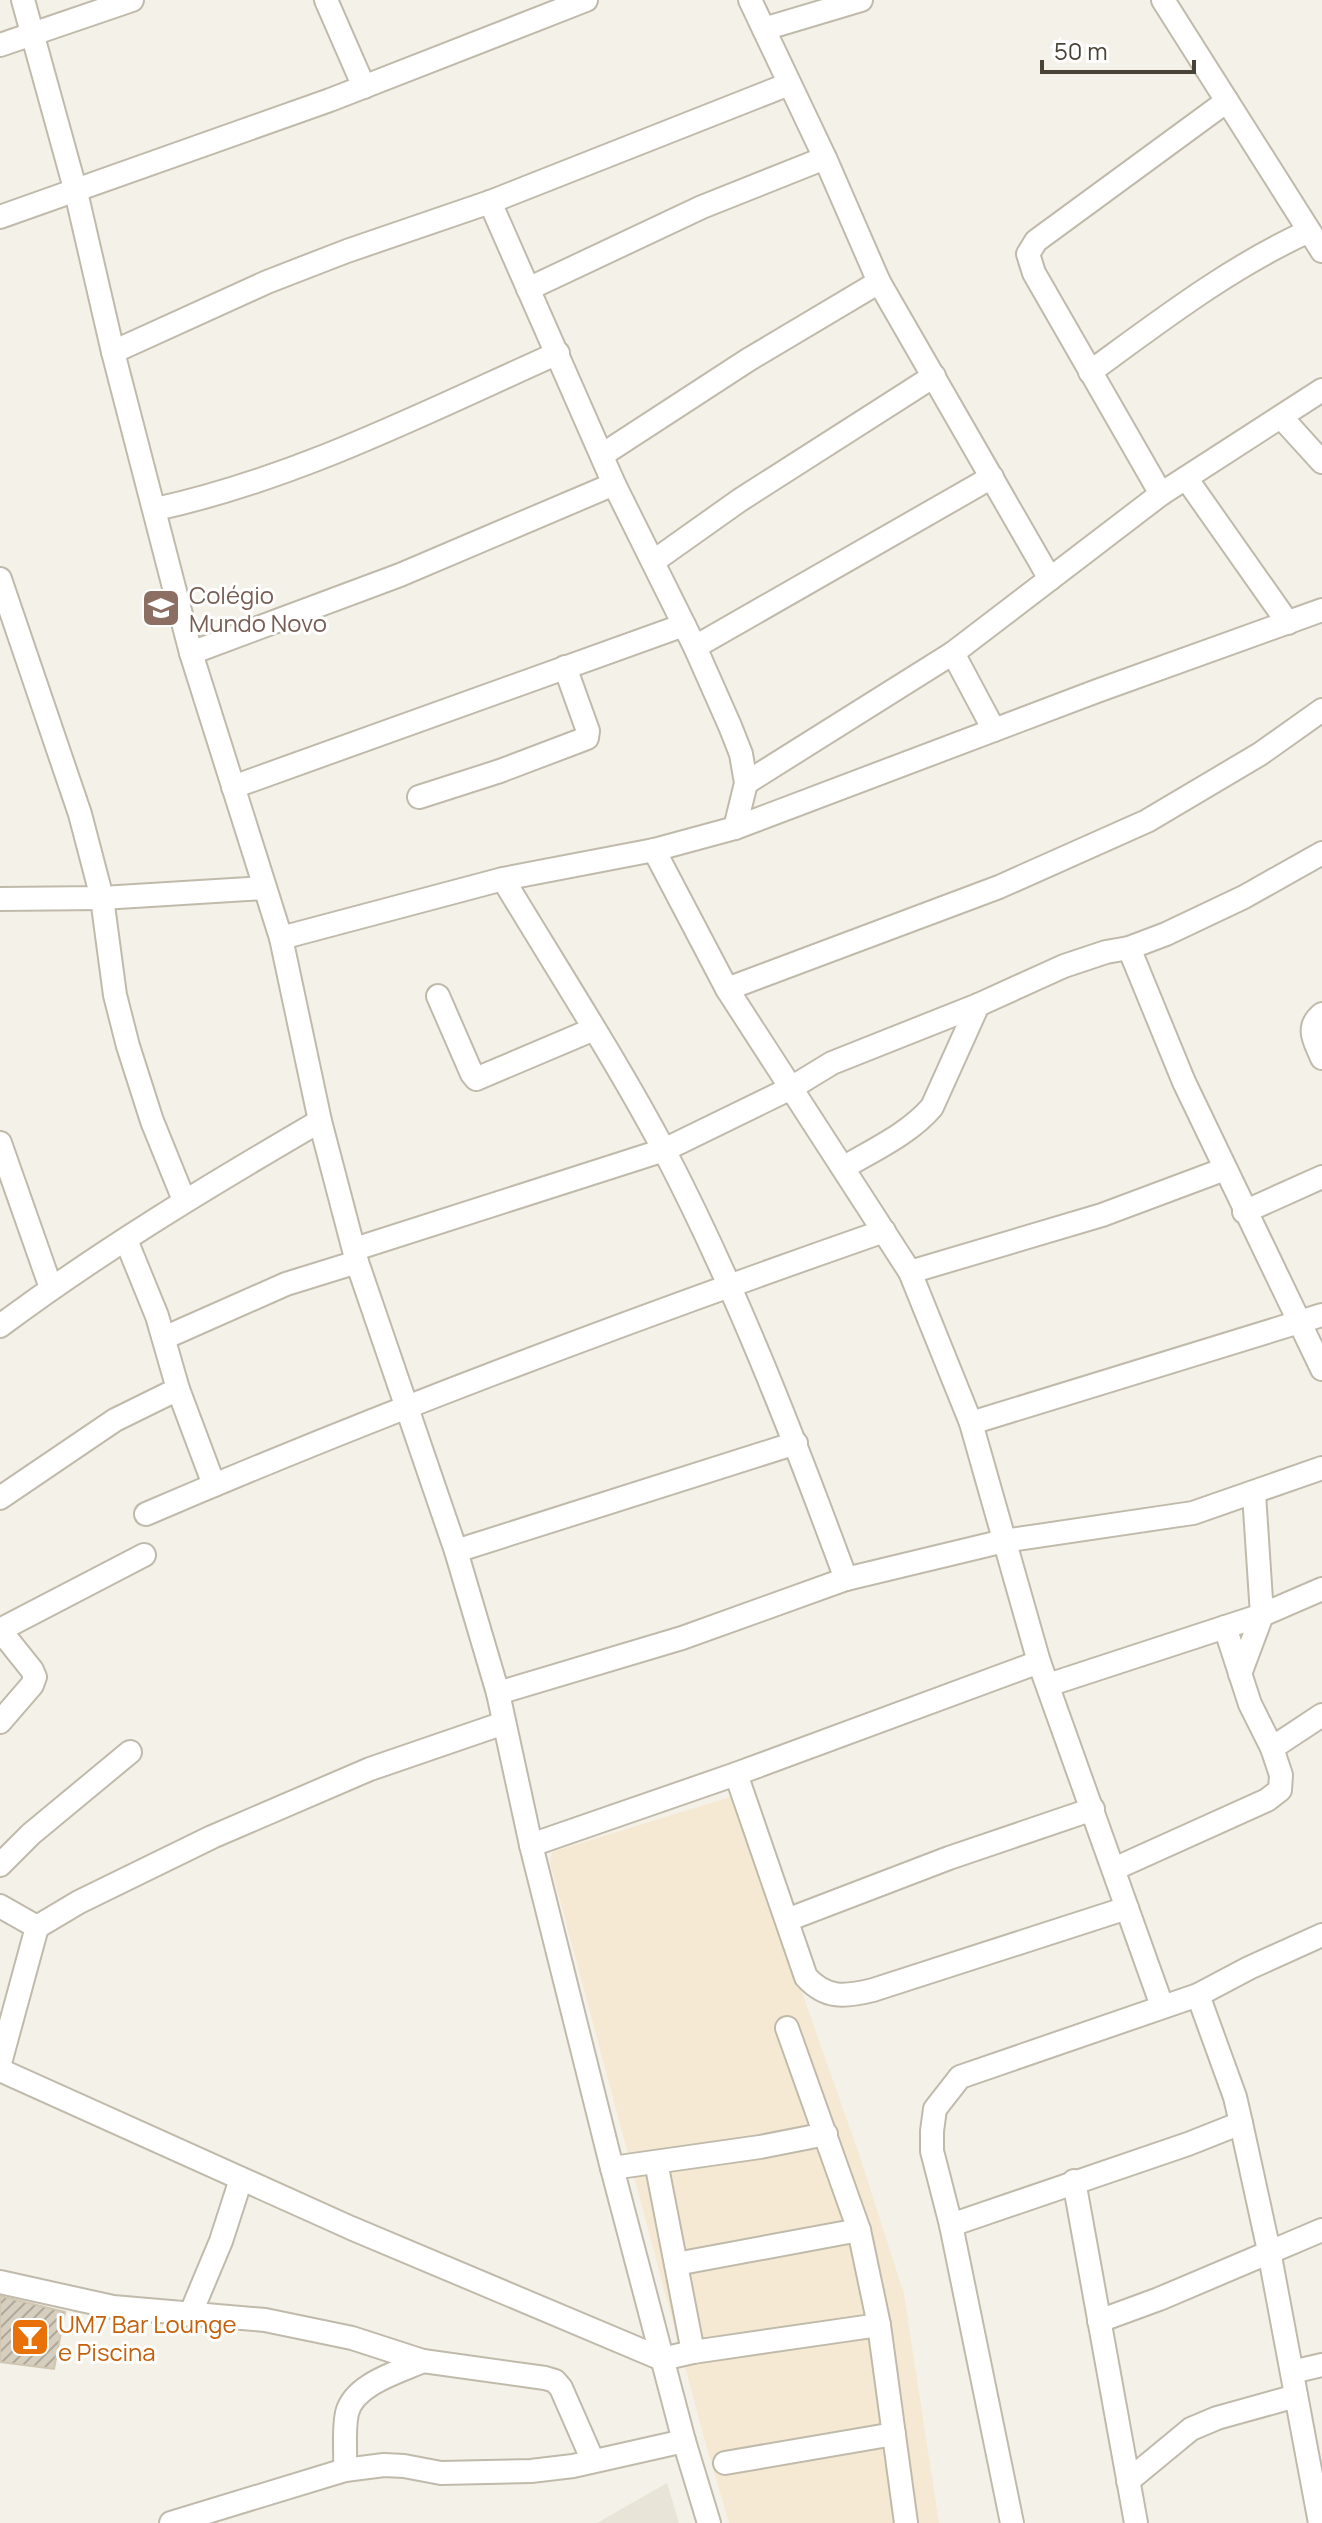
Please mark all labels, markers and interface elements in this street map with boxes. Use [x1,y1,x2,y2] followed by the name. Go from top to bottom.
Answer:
[1042,24,1194,74] scale bar
[1054,34,1108,67] text: 50 m
[189,578,327,639] place label: Colégio Mundo Novo
[140,587,182,629] school or university icon: Colégio Mundo Novo
[58,2307,237,2368] place label: UM7 Bar Lounge e Piscina
[9,2316,51,2358] bar icon: UM7 Bar Lounge e Piscina

